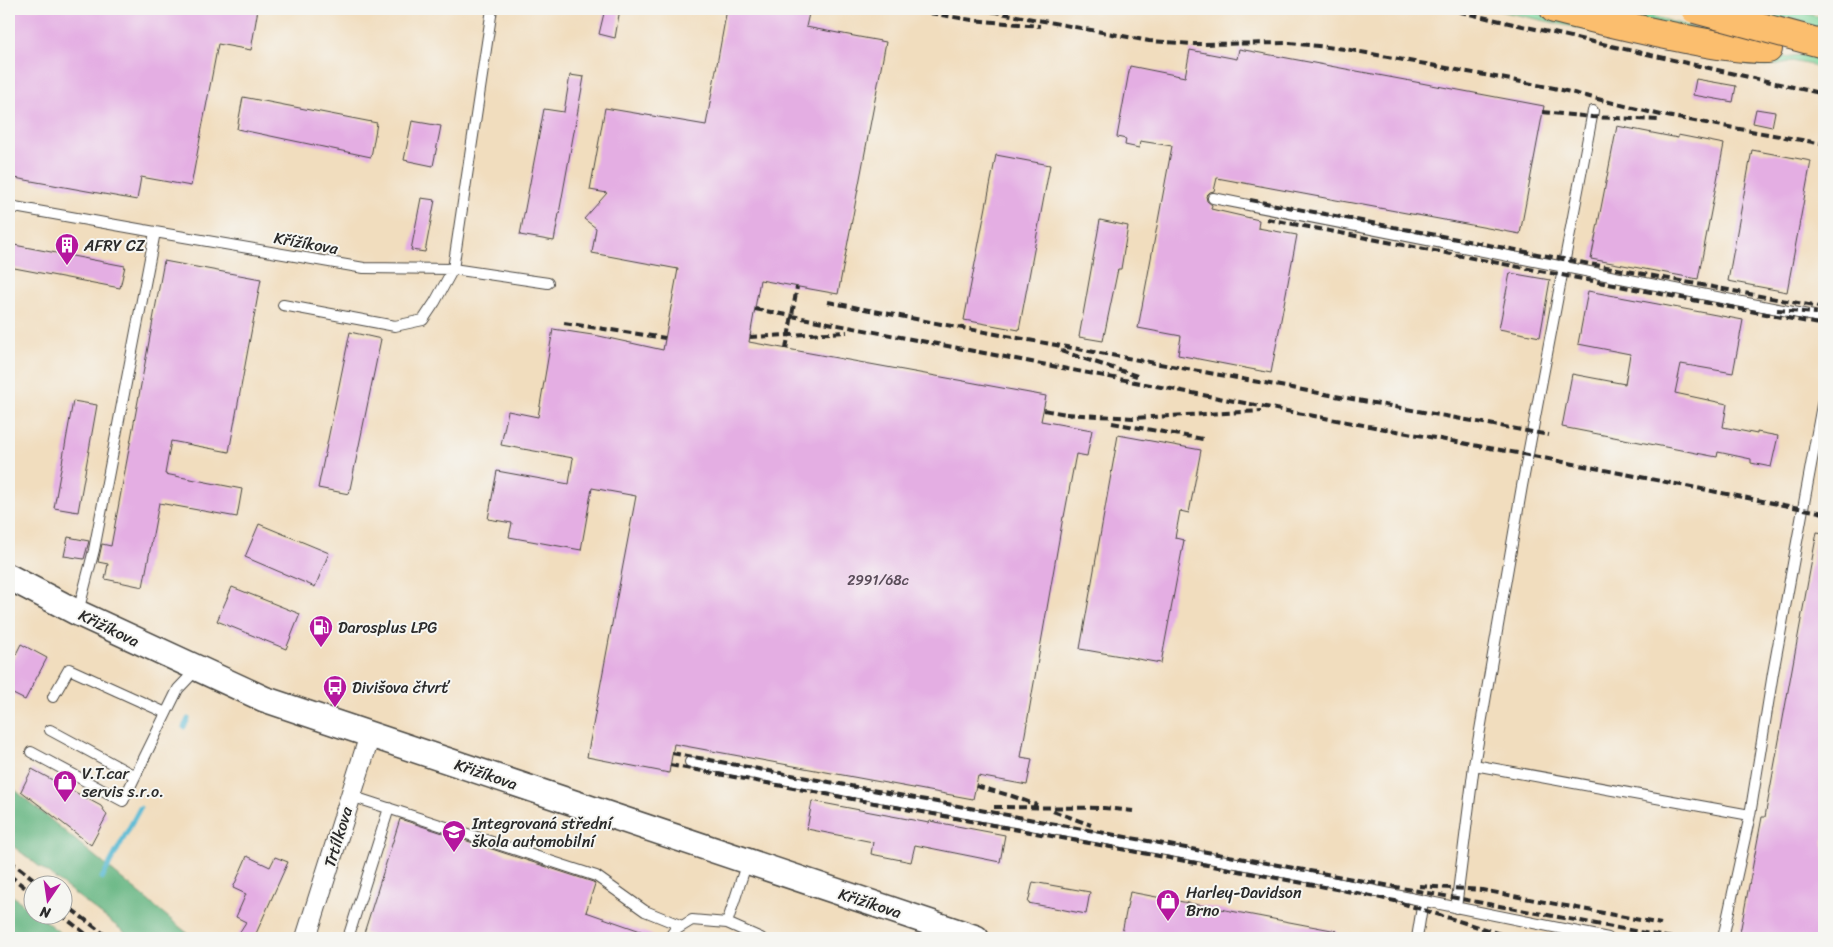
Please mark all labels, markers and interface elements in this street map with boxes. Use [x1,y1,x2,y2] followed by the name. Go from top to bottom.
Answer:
[272,223,341,263] street label: Křížíkova
[83,231,146,260] place label: AFRY CZ
[54,232,80,266] building icon: AFRY CZ
[847,568,909,593] house number: 2991/68c
[74,601,144,655] street label: Křižíkova
[338,613,438,642] place label: Darosplus LPG
[308,614,334,648] fuel station icon: Darosplus LPG
[352,673,451,702] place label: Divišova čtvrť
[322,674,348,708] bus stop icon: Divišova čtvrť
[451,750,521,798] street label: Křižíkova
[81,759,164,806] place label: V.T.car servis s.r.o.
[52,769,78,803] shop icon: V.T.car servis s.r.o.
[315,802,361,871] street label: Trtílkova
[471,809,614,856] place label: Integrovaná střední škola automobilní
[441,819,467,853] school or university icon: Integrovaná střední škola automobilní
[22,874,72,924] north arrow
[1186,878,1302,925] place label: Harley-Davidson Brno
[835,879,905,927] street label: Křižíkova
[1155,888,1181,922] shop icon: Harley-Davidson Brno
[37,899,54,926] text: N

